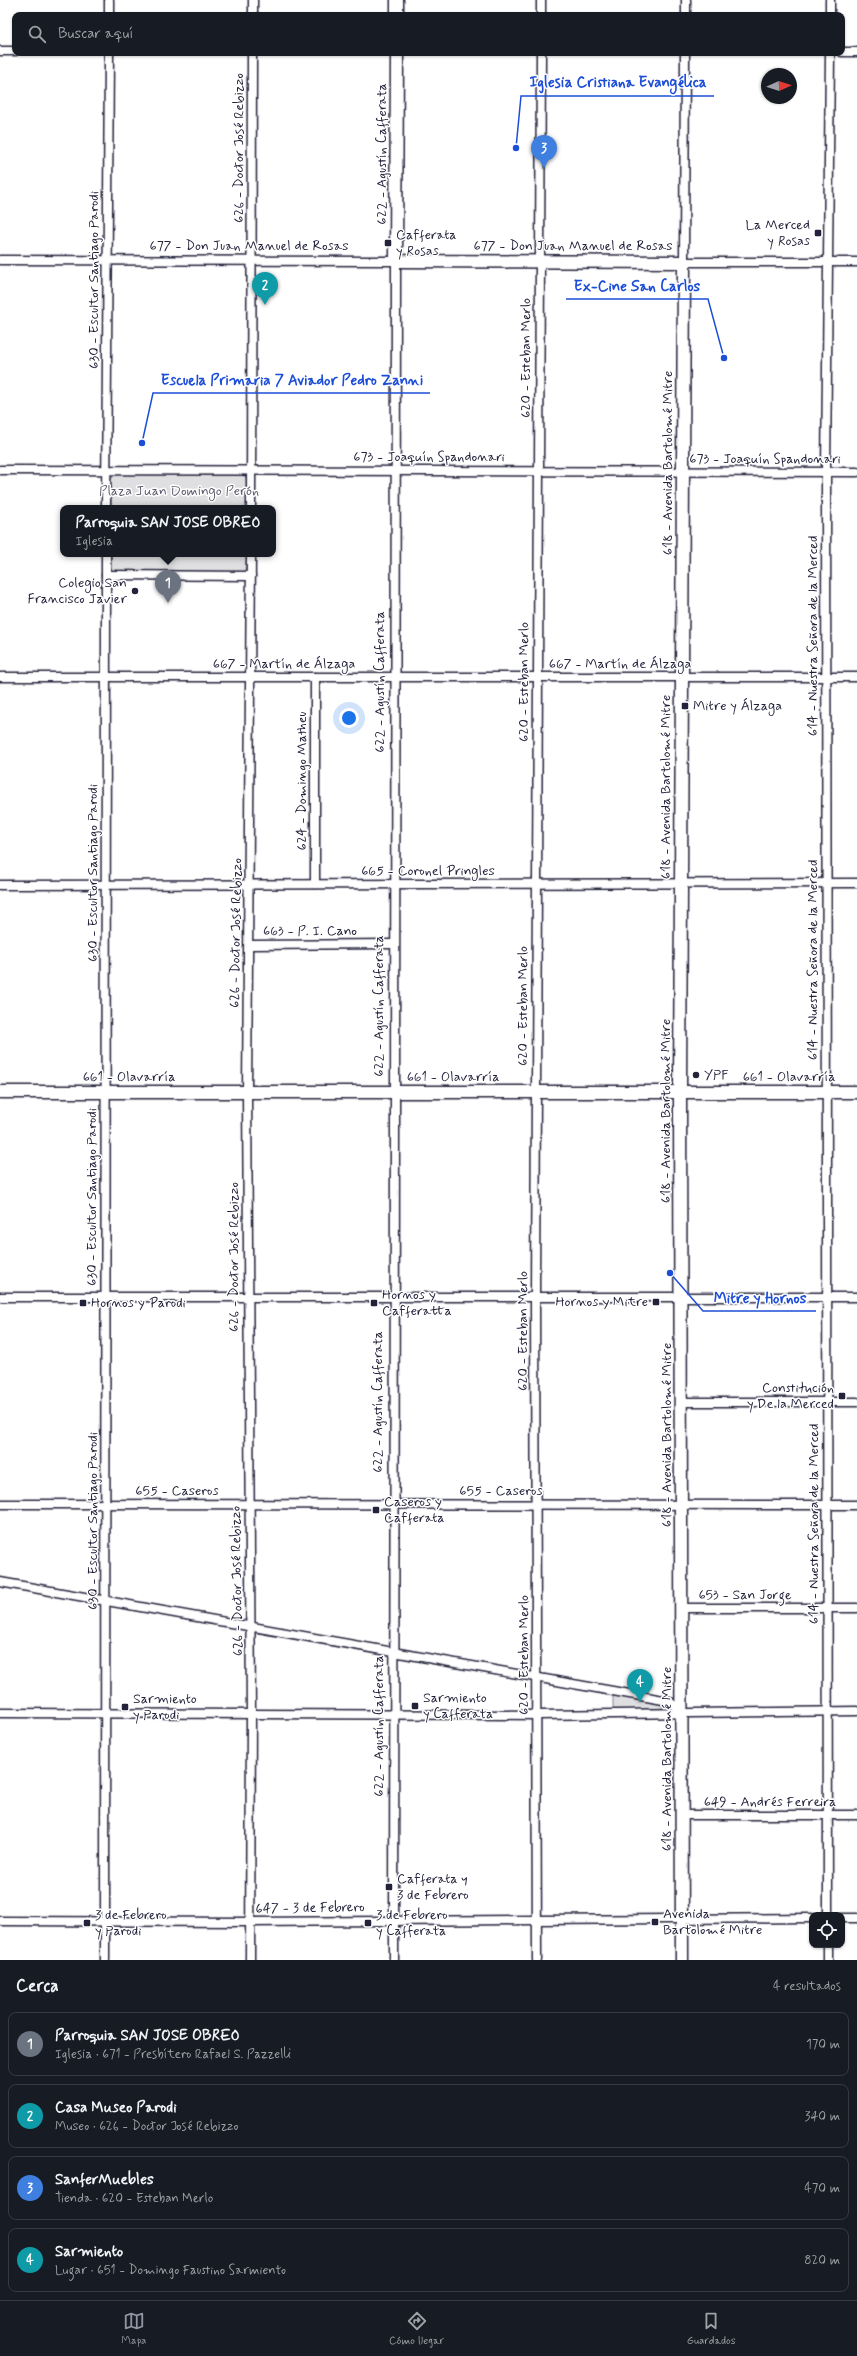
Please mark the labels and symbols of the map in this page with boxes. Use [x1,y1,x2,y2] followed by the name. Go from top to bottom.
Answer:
[761,68,797,104] north arrow
[521,69,714,96] callout: Iglesia Cristiana Evangélica
[230,73,248,223] street label: 626 - Doctor José Rebizzo
[530,73,707,95] text: Iglesia Cristiana Evangélica
[373,83,391,225] street label: 622 - Agustín Cafferata
[531,135,557,168] pin: 3
[85,191,103,369] street label: 630 - Escultor Santiago Parodi
[745,216,810,250] place label: La Merced y Rosas
[396,226,457,260] place label: Cafferata y Rosas
[813,228,823,238] marker: La Merced y Rosas
[150,237,348,255] street label: 677 - Don Juan Manuel de Rosas
[474,237,672,255] street label: 677 - Don Juan Manuel de Rosas
[383,238,393,248] marker: Cafferata y Rosas
[252,272,278,305] pin: 2
[566,272,708,299] callout: Ex-Cine San Carlos
[574,277,701,297] text: Ex-Cine San Carlos
[517,298,535,418] street label: 620 - Esteban Merlo
[153,366,430,393] callout: Escuela Primaria 7 Aviador Pedro Zanni
[161,371,423,391] text: Escuela Primaria 7 Aviador Pedro Zanni
[659,371,677,555] street label: 618 - Avenida Bartolomé Mitre
[353,448,505,466] street label: 673 - Joaquín Spandonari
[689,450,841,468] street label: 673 - Joaquín Spandonari
[99,482,259,501] park label: Plaza Juan Domingo Perón
[804,536,822,736] street label: 614 - Nuestra Señora de la Merced
[155,570,181,603] pin: 1
[28,574,127,608] place label: Colegio San Francisco Javier
[130,586,140,596] marker: Colegio San Francisco Javier
[371,611,389,753] street label: 622 - Agustín Cafferata
[515,622,533,742] street label: 620 - Esteban Merlo
[213,655,355,674] street label: 667 - Martín de Álzaga
[549,655,691,674] street label: 667 - Martín de Álzaga
[657,695,675,879] street label: 618 - Avenida Bartolomé Mitre
[693,697,782,716] place label: Mitre y Álzaga
[680,701,690,711] marker: Mitre y Álzaga
[339,708,359,728] your location
[293,711,311,850] street label: 624 - Domingo Matheu
[84,784,102,962] street label: 630 - Escultor Santiago Parodi
[226,858,246,1008] street label: 626 - Doctor José Rebizzo
[804,860,822,1060] street label: 614 - Nuestra Señora de la Merced
[361,862,495,881] street label: 665 - Coronel Pringles
[263,922,357,940] street label: 663 - P. I. Cano
[370,935,388,1077] street label: 622 - Agustín Cafferata
[514,946,532,1066] street label: 620 - Esteban Merlo
[657,1019,675,1203] street label: 618 - Avenida Bartolomé Mitre
[704,1066,729,1084] place label: YPF
[83,1068,175,1086] street label: 661 - Olavarría
[407,1068,499,1086] street label: 661 - Olavarría
[743,1068,835,1086] street label: 661 - Olavarría
[691,1070,701,1080] marker: YPF
[83,1108,101,1286] street label: 630 - Escultor Santiago Parodi
[225,1182,243,1332] street label: 626 - Doctor José Rebizzo
[514,1271,532,1391] street label: 620 - Esteban Merlo
[703,1284,816,1311] callout: Mitre y Hornos
[382,1286,452,1320] place label: Hornos y Cafferatta
[714,1289,807,1309] text: Mitre y Hornos
[555,1293,648,1311] place label: Hornos y Mitre
[91,1294,186,1312] place label: Hornos y Parodi
[651,1297,661,1307] marker: Hornos y Mitre
[78,1298,88,1308] marker: Hornos y Parodi
[369,1298,379,1308] marker: Hornos y Cafferatta
[369,1331,387,1473] street label: 622 - Agustín Cafferata
[658,1343,676,1527] street label: 618 - Avenida Bartolomé Mitre
[747,1379,834,1413] place label: Constitución y De la Merced
[837,1391,847,1401] marker: Constitución y De la Merced
[805,1424,823,1624] street label: 614 - Nuestra Señora de la Merced
[84,1432,102,1610] street label: 630 - Escultor Santiago Parodi
[135,1482,219,1500] street label: 655 - Caseros
[459,1482,543,1500] street label: 655 - Caseros
[384,1493,445,1527] place label: Caseros y Cafferata
[371,1505,381,1515] marker: Caseros y Cafferata
[227,1506,247,1656] street label: 626 - Doctor José Rebizzo
[698,1586,792,1606] street label: 653 - San Jorge
[515,1595,533,1715] street label: 620 - Esteban Merlo
[370,1655,388,1797] street label: 622 - Agustín Cafferata
[658,1667,676,1851] street label: 618 - Avenida Bartolomé Mitre
[627,1669,653,1702] pin: 4
[423,1689,493,1723] place label: Sarmiento y Cafferata
[133,1690,197,1724] place label: Sarmiento y Parodi
[410,1701,420,1711] marker: Sarmiento y Cafferata
[120,1702,130,1712] marker: Sarmiento y Parodi
[704,1793,836,1811] street label: 649 - Andrés Ferreira
[397,1870,469,1904] place label: Cafferata y 3 de Febrero
[384,1882,394,1892] marker: Cafferata y 3 de Febrero
[255,1898,365,1918] street label: 647 - 3 de Febrero
[663,1905,762,1939] place label: Avenida Bartolomé Mitre
[95,1906,167,1940] place label: 3 de Febrero y Parodi
[376,1906,448,1940] place label: 3 de Febrero y Cafferata
[650,1917,660,1927] marker: Avenida Bartolomé Mitre
[82,1918,92,1928] marker: 3 de Febrero y Parodi
[363,1918,373,1928] marker: 3 de Febrero y Cafferata

